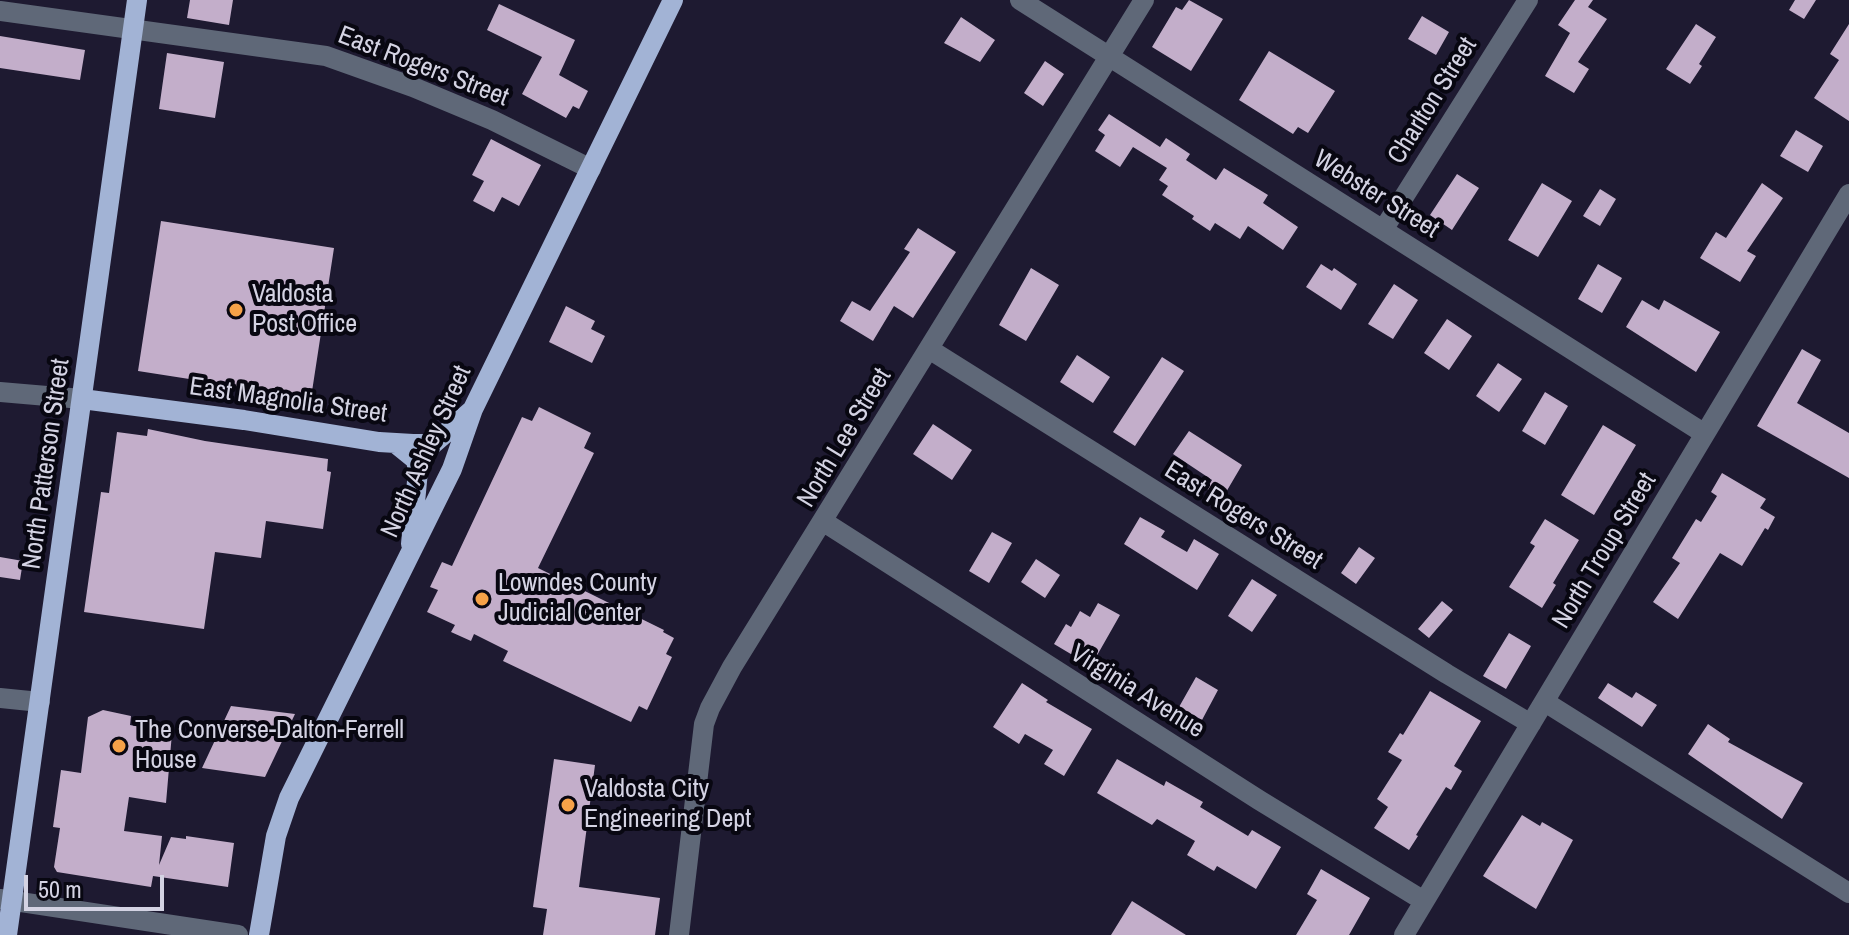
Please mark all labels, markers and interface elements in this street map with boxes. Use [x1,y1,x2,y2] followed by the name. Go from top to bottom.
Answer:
[333,20,513,114] street label: East Rogers Street
[1382,32,1484,170] street label: Charlton Street
[1308,144,1444,246] street label: Webster Street
[252,279,357,340] place label: Valdosta Post Office
[227,301,245,319] marker: Valdosta Post Office
[17,357,77,571] street label: North Patterson Street
[375,361,479,543] street label: North Ashley Street
[791,363,899,513] street label: North Lee Street
[187,372,389,430] street label: East Magnolia Street
[1158,455,1328,577] street label: East Rogers Street
[1546,468,1664,634] street label: North Troup Street
[498,568,657,630] place label: Lowndes County Judicial Center
[473,590,491,608] marker: Lowndes County Judicial Center
[1064,638,1210,746] street label: Virginia Avenue
[135,715,404,776] place label: The Converse-Dalton-Ferrell House
[110,737,128,755] marker: The Converse-Dalton-Ferrell House
[584,774,751,836] place label: Valdosta City Engineering Dept
[559,796,577,814] marker: Valdosta City Engineering Dept
[28,859,168,909] scale bar
[38,873,82,905] text: 50 m

